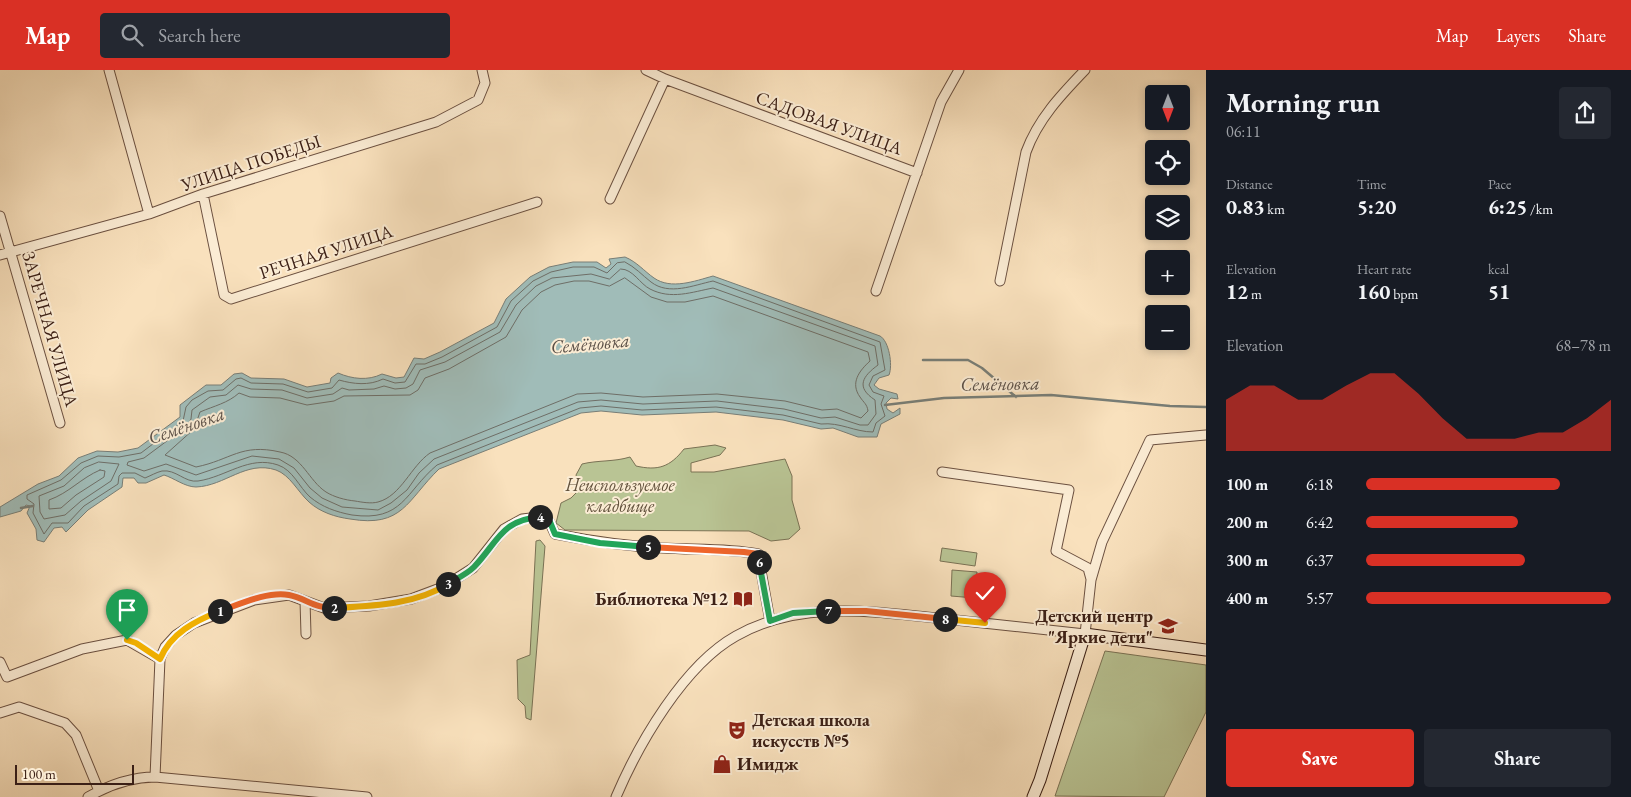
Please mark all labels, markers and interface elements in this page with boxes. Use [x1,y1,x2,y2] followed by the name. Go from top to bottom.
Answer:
[100,13,450,58] search box
[25,20,70,51] text: Map
[118,21,146,49] icon: search
[158,23,241,48] text: Search here
[1436,24,1468,47] text: Map
[1496,24,1540,47] text: Layers
[1568,24,1606,47] text: Share
[1226,84,1380,120] text: Morning run
[753,85,906,160] street label: САДОВАЯ УЛИЦА
[1145,85,1190,130] north arrow
[1145,85,1190,350] map controls
[1559,87,1611,139] button: share
[1226,121,1261,142] text: 06:11
[177,129,324,196] street label: УЛИЦА ПОБЕДЫ
[1145,140,1190,185] button: locate
[1226,175,1273,193] text: Distance
[1357,175,1386,193] text: Time
[1488,175,1512,193] text: Pace
[1226,193,1265,220] text: 0.83
[1357,193,1396,220] text: 5:20
[1488,193,1527,220] text: 6:25
[1145,195,1190,240] button: layers
[1265,200,1285,218] text: km
[1527,200,1553,218] text: /km
[256,219,396,284] street label: РЕЧНАЯ УЛИЦА
[17,249,84,410] street label: ЗАРЕЧНАЯ УЛИЦА
[1145,250,1190,295] button: +
[1226,260,1276,278] text: Elevation
[1357,260,1411,278] text: Heart rate
[1488,260,1509,278] text: kcal
[1226,278,1248,305] text: 12
[1357,278,1390,305] text: 160
[1488,278,1510,305] text: 51
[1248,285,1262,303] text: m
[1390,285,1419,303] text: bpm
[1145,305,1190,350] button: −
[549,328,631,359] water label: Семёновка
[1226,335,1284,356] text: Elevation
[1556,335,1611,356] text: 68–78 m
[960,370,1040,397] water label: Семёновка
[145,401,228,450] water label: Семёновка
[564,473,675,517] park label: Неиспользуемое кладбище
[1226,474,1268,495] text: 100 m
[1306,474,1333,495] text: 6:18
[528,504,552,530] pin: 4
[537,508,544,526] text: 4
[1226,512,1268,533] text: 200 m
[1306,512,1333,533] text: 6:42
[636,534,660,560] pin: 5
[645,538,652,556] text: 5
[746,550,772,574] pin: 6
[1226,550,1268,571] text: 300 m
[1306,550,1333,571] text: 6:37
[756,553,763,571] text: 6
[436,572,460,596] pin: 3
[964,572,1006,623] pin
[445,575,452,593] text: 3
[971,579,999,607] icon: check
[595,587,728,610] place label: Библиотека №12
[732,588,754,610] library icon: Библиотека №12
[1226,588,1268,609] text: 400 m
[1306,588,1333,609] text: 5:57
[106,589,148,640] pin
[113,596,141,624] icon: arrive
[322,596,346,620] pin: 2
[208,598,232,624] pin: 1
[816,598,840,624] pin: 7
[331,599,338,617] text: 2
[217,602,224,620] text: 1
[825,602,832,620] text: 7
[1035,604,1153,648] place label: Детский центр "Яркие дети"
[932,606,958,632] pin: 8
[942,610,949,628] text: 8
[1157,615,1179,637] school or university icon: Детский центр "Яркие дети"
[752,708,870,752] place label: Детская школа искусств №5
[726,719,748,741] theatre icon: Детская школа искусств №5
[1226,729,1414,787] button: Save
[1424,729,1611,787] button: Share
[737,752,799,775] place label: Имидж
[711,753,733,775] shop icon: Имидж
[15,762,134,785] scale bar
[22,765,56,783] text: 100 m

